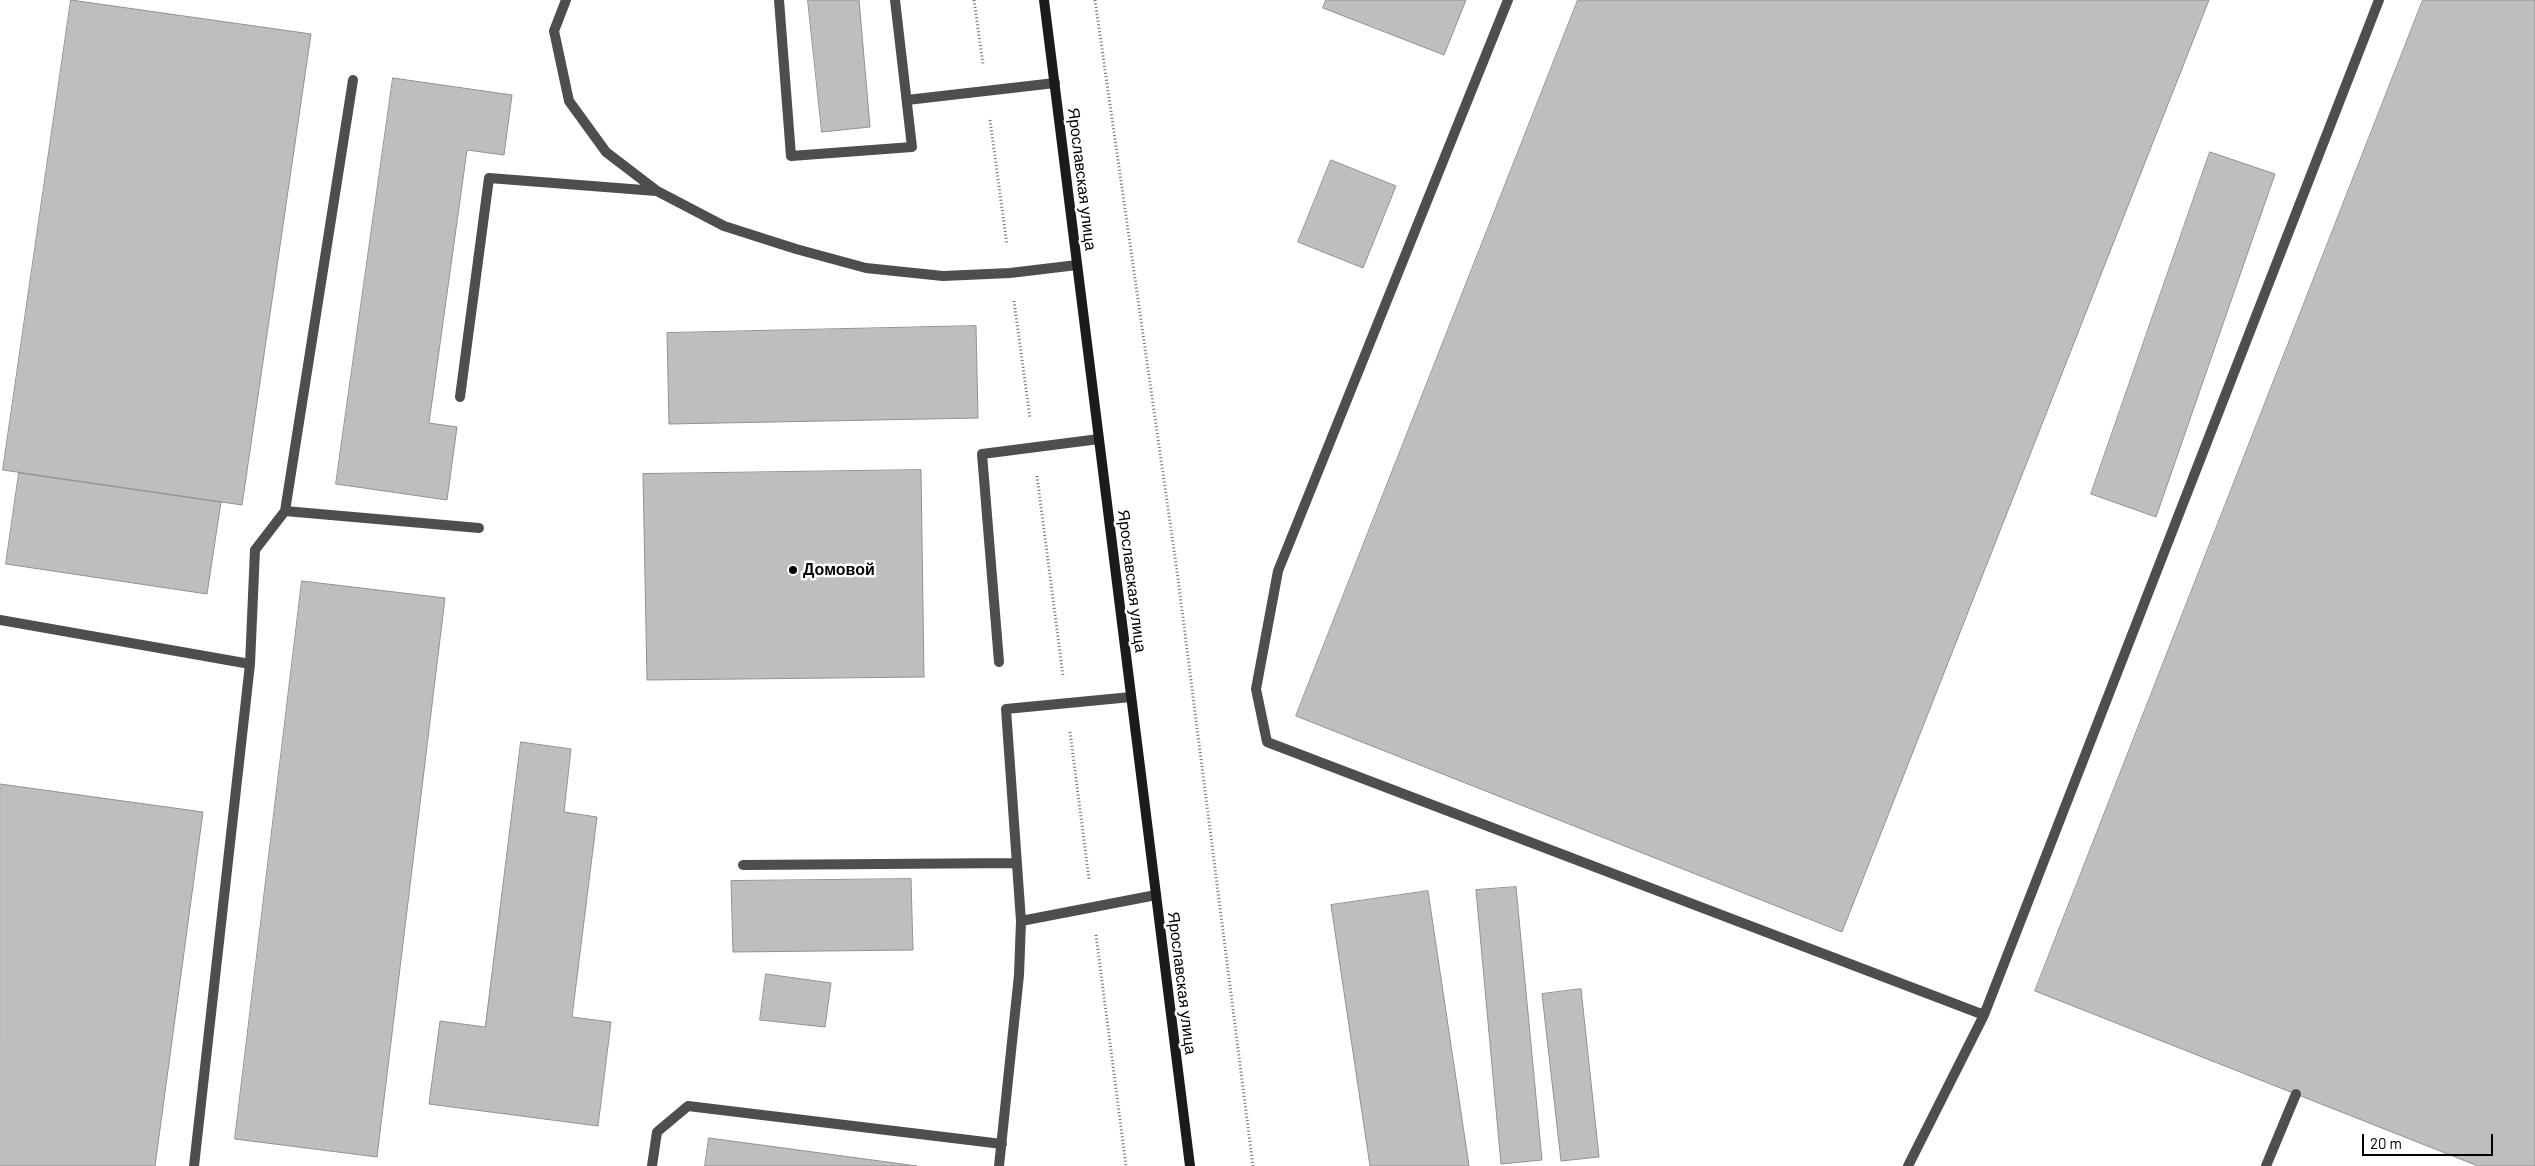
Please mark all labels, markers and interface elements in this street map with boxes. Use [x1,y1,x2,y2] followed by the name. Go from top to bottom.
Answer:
[1064,106,1100,252] street label: Ярославская улица
[1114,508,1150,654] street label: Ярославская улица
[803,560,875,580] place label: Домовой
[787,564,799,576] marker: Домовой
[1164,910,1200,1056] street label: Ярославская улица
[2365,1124,2496,1156] scale bar
[2370,1134,2402,1152] text: 20 m

